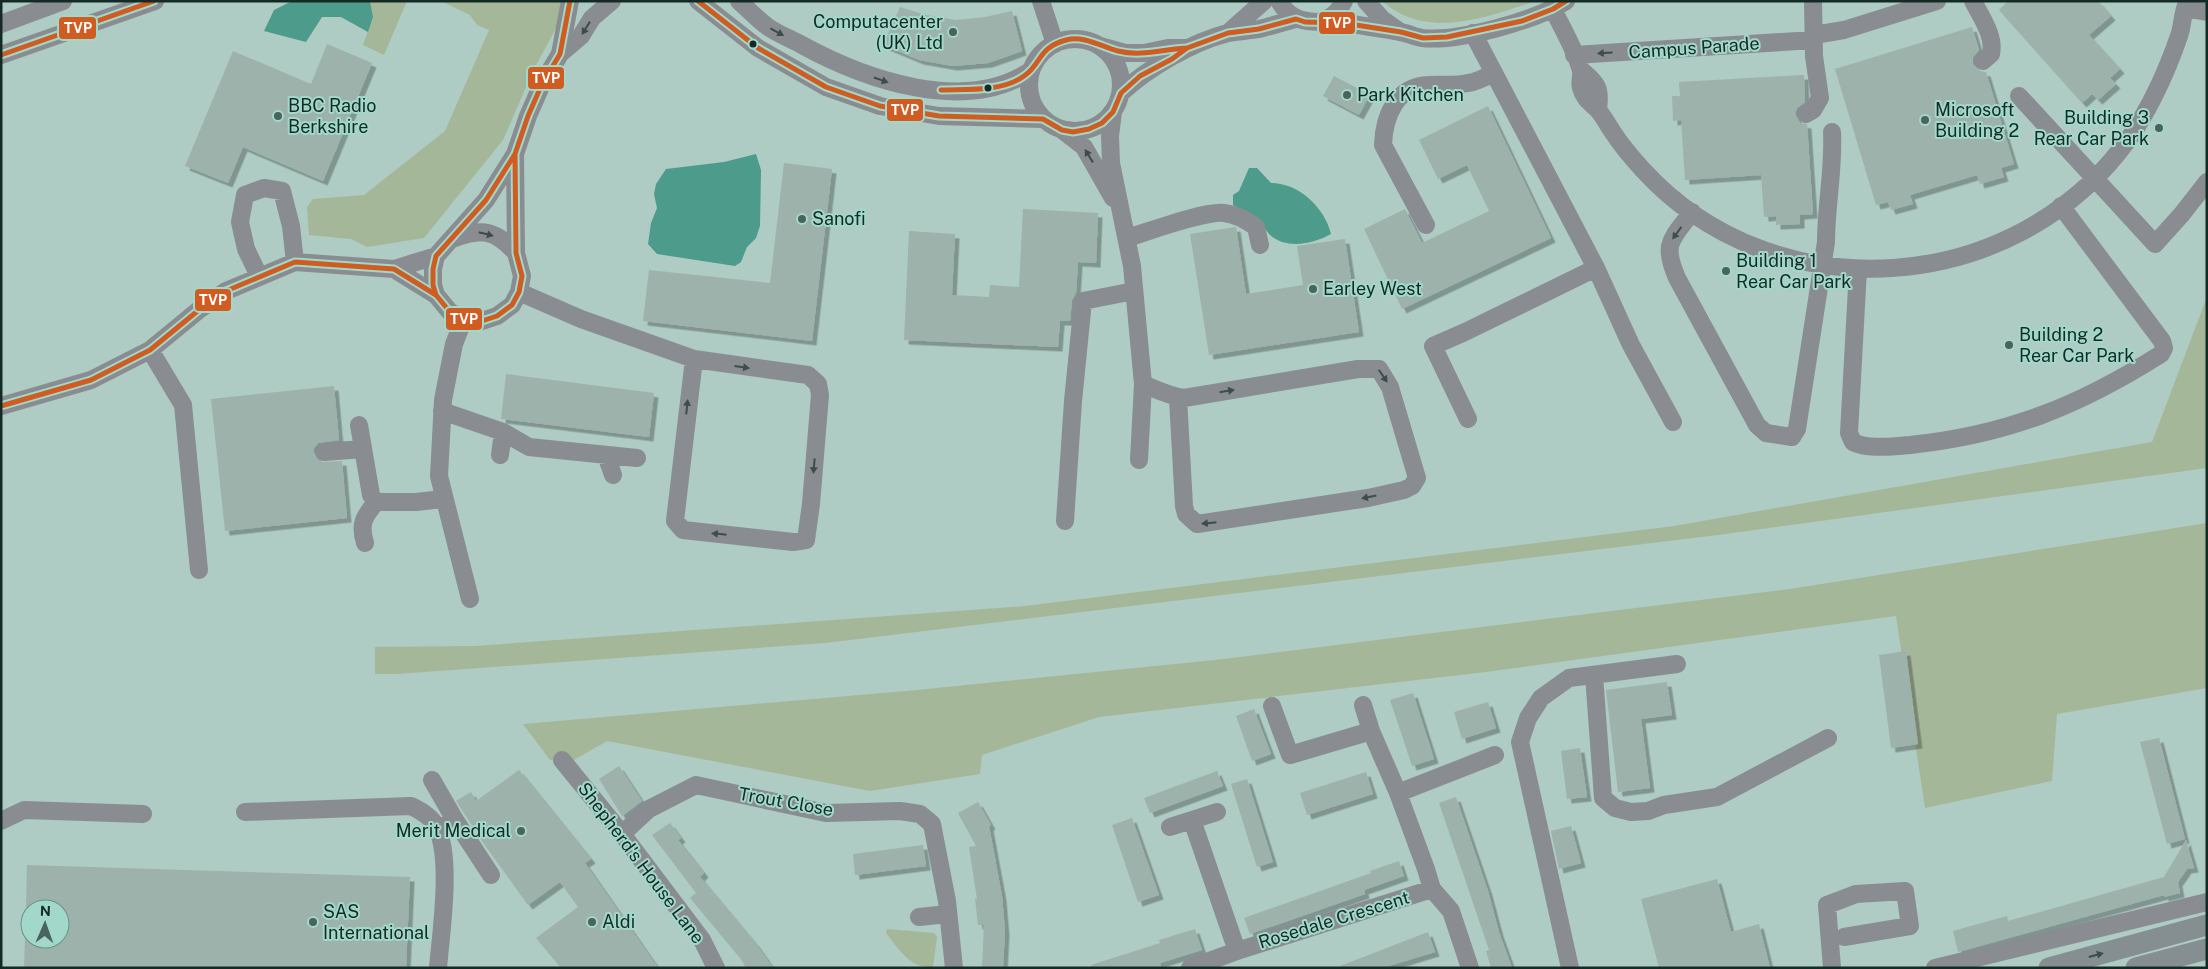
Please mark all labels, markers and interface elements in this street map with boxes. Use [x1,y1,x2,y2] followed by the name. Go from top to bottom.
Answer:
[813,11,943,53] place label: Computacenter (UK) Ltd
[1318,11,1356,35] line badge: TVP
[1323,15,1351,31] text: TVP
[58,16,97,40] line badge: TVP
[64,20,92,36] text: TVP
[581,22,591,35] one-way arrow
[947,26,959,38] marker: Computacenter (UK) Ltd
[770,28,784,36] one-way arrow
[1628,32,1760,63] street label: Campus Parade
[748,39,758,49] unlabelled marker
[1597,50,1613,58] one-way arrow
[527,66,565,90] line badge: TVP
[532,70,560,86] text: TVP
[873,76,888,84] one-way arrow
[983,83,993,93] unlabelled marker
[1357,84,1464,105] place label: Park Kitchen
[1341,89,1353,101] marker: Park Kitchen
[288,95,376,137] place label: BBC Radio Berkshire
[886,98,924,122] line badge: TVP
[1935,99,2019,141] place label: Microsoft Building 2
[891,102,919,118] text: TVP
[2034,107,2149,149] place label: Building 3 Rear Car Park
[272,110,284,122] marker: BBC Radio Berkshire
[1919,114,1931,126] marker: Microsoft Building 2
[2153,122,2165,134] marker: Building 3 Rear Car Park
[1085,149,1094,162] one-way arrow
[812,208,866,229] place label: Sanofi
[796,213,808,225] marker: Sanofi
[1672,226,1682,240] one-way arrow
[479,230,494,238] one-way arrow
[1736,250,1851,292] place label: Building 1 Rear Car Park
[1720,265,1732,277] marker: Building 1 Rear Car Park
[1323,278,1422,299] place label: Earley West
[1307,283,1319,295] marker: Earley West
[194,288,232,312] line badge: TVP
[199,292,227,308] text: TVP
[445,307,483,331] line badge: TVP
[450,311,478,327] text: TVP
[2019,324,2134,366] place label: Building 2 Rear Car Park
[2003,339,2015,351] marker: Building 2 Rear Car Park
[734,363,750,371] one-way arrow
[1378,369,1388,383] one-way arrow
[1219,387,1235,395] one-way arrow
[683,399,691,415] one-way arrow
[810,458,818,474] one-way arrow
[1361,494,1377,502] one-way arrow
[1200,519,1216,527] one-way arrow
[710,530,726,538] one-way arrow
[574,778,709,947] street label: Shepherd's House Lane
[737,783,835,820] street label: Trout Close
[396,820,511,841] place label: Merit Medical
[515,825,527,837] marker: Merit Medical
[1256,887,1412,953] street label: Rosedale Crescent
[20,899,70,949] north arrow
[323,901,429,943] place label: SAS International
[40,903,51,919] text: N
[602,911,635,932] place label: Aldi
[307,916,319,928] marker: SAS International
[586,916,598,928] marker: Aldi
[2088,951,2103,959] one-way arrow

